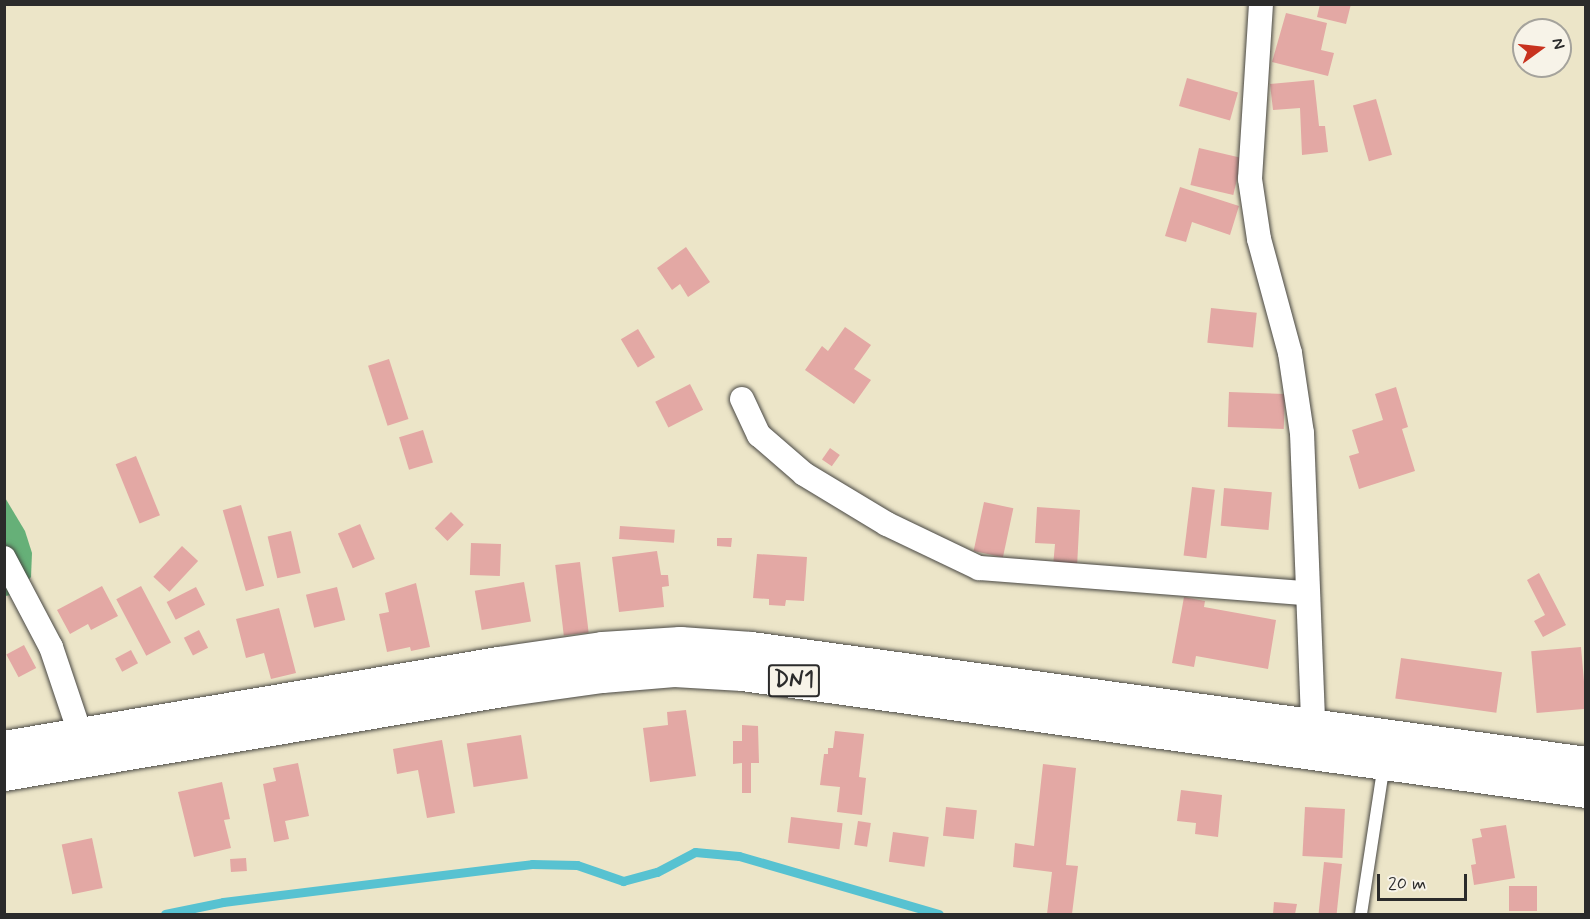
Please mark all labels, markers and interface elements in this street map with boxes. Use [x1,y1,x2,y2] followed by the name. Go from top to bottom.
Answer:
[1512,18,1572,78] north arrow
[1546,36,1569,52] text: N
[767,662,821,700] road number: DN1
[1380,862,1470,900] scale bar
[1388,872,1426,896] text: 20 m

